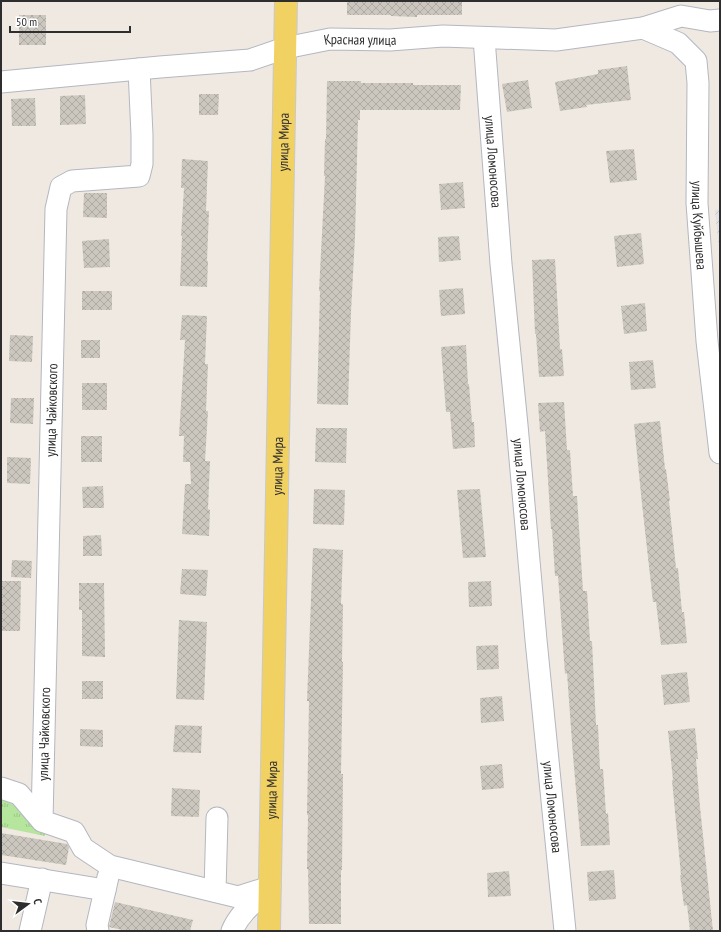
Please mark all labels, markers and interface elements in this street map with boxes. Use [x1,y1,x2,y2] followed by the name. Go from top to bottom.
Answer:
[10,8,130,34] scale bar
[16,14,37,29] text: 50 m
[322,30,397,49] street label: Красная улица
[274,113,293,172] street label: улица Мира
[481,115,506,208] street label: улица Ломоносова
[688,181,711,270] street label: улица Куйбышева
[41,363,61,457] street label: улица Чайковского
[268,437,287,495] street label: улица Мира
[509,438,535,531] street label: улица Ломоносова
[34,687,54,781] street label: улица Чайковского
[539,760,566,854] street label: улица Ломоносова
[262,761,281,819] street label: улица Мира
[8,884,48,924] north arrow
[30,897,45,906] text: С

